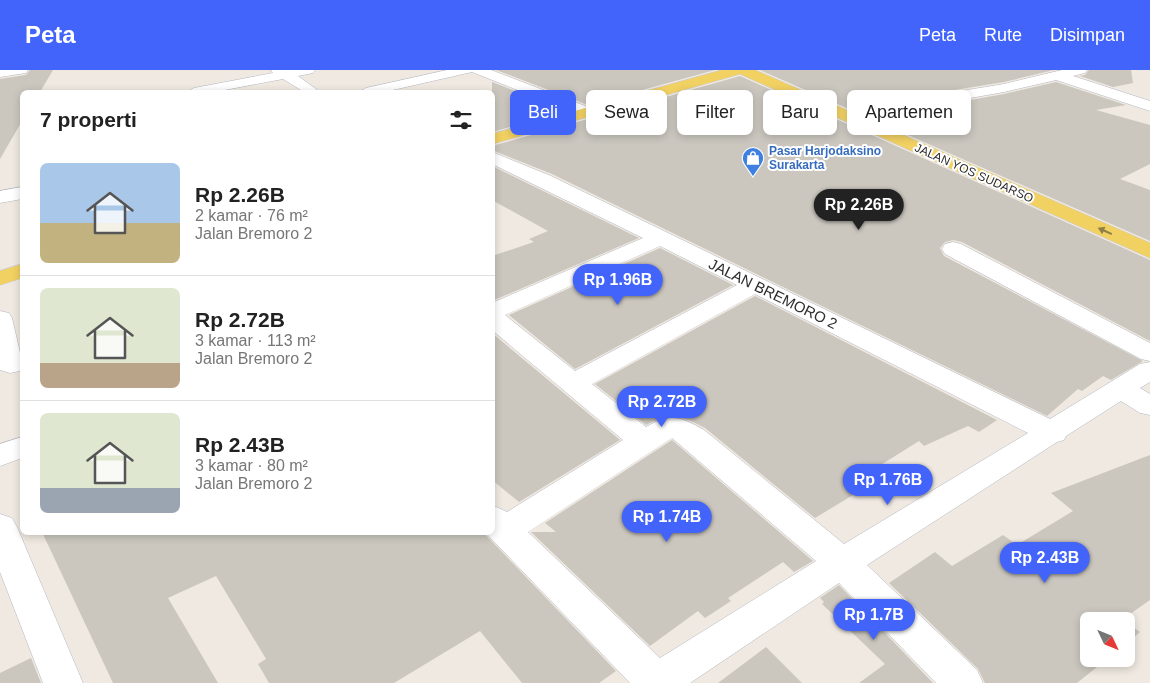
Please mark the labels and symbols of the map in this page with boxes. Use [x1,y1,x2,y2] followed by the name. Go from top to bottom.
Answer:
[912,140,1036,206] street label: JALAN YOS SUDARSO
[769,144,881,172] place label: Pasar Harjodaksino Surakarta
[741,146,765,177] shop icon: Pasar Harjodaksino Surakarta
[807,189,911,231] pin: Rp 2.26B
[1098,227,1112,235] one-way arrow
[706,255,840,332] street label: JALAN BREMORO 2
[566,264,670,306] pin: Rp 1.96B
[610,386,714,428] pin: Rp 2.72B
[836,464,940,506] pin: Rp 1.76B
[615,500,719,543] pin: Rp 1.74B
[993,542,1097,584] pin: Rp 2.43B
[828,598,920,641] pin: Rp 1.7B
[1080,612,1135,668] north arrow

